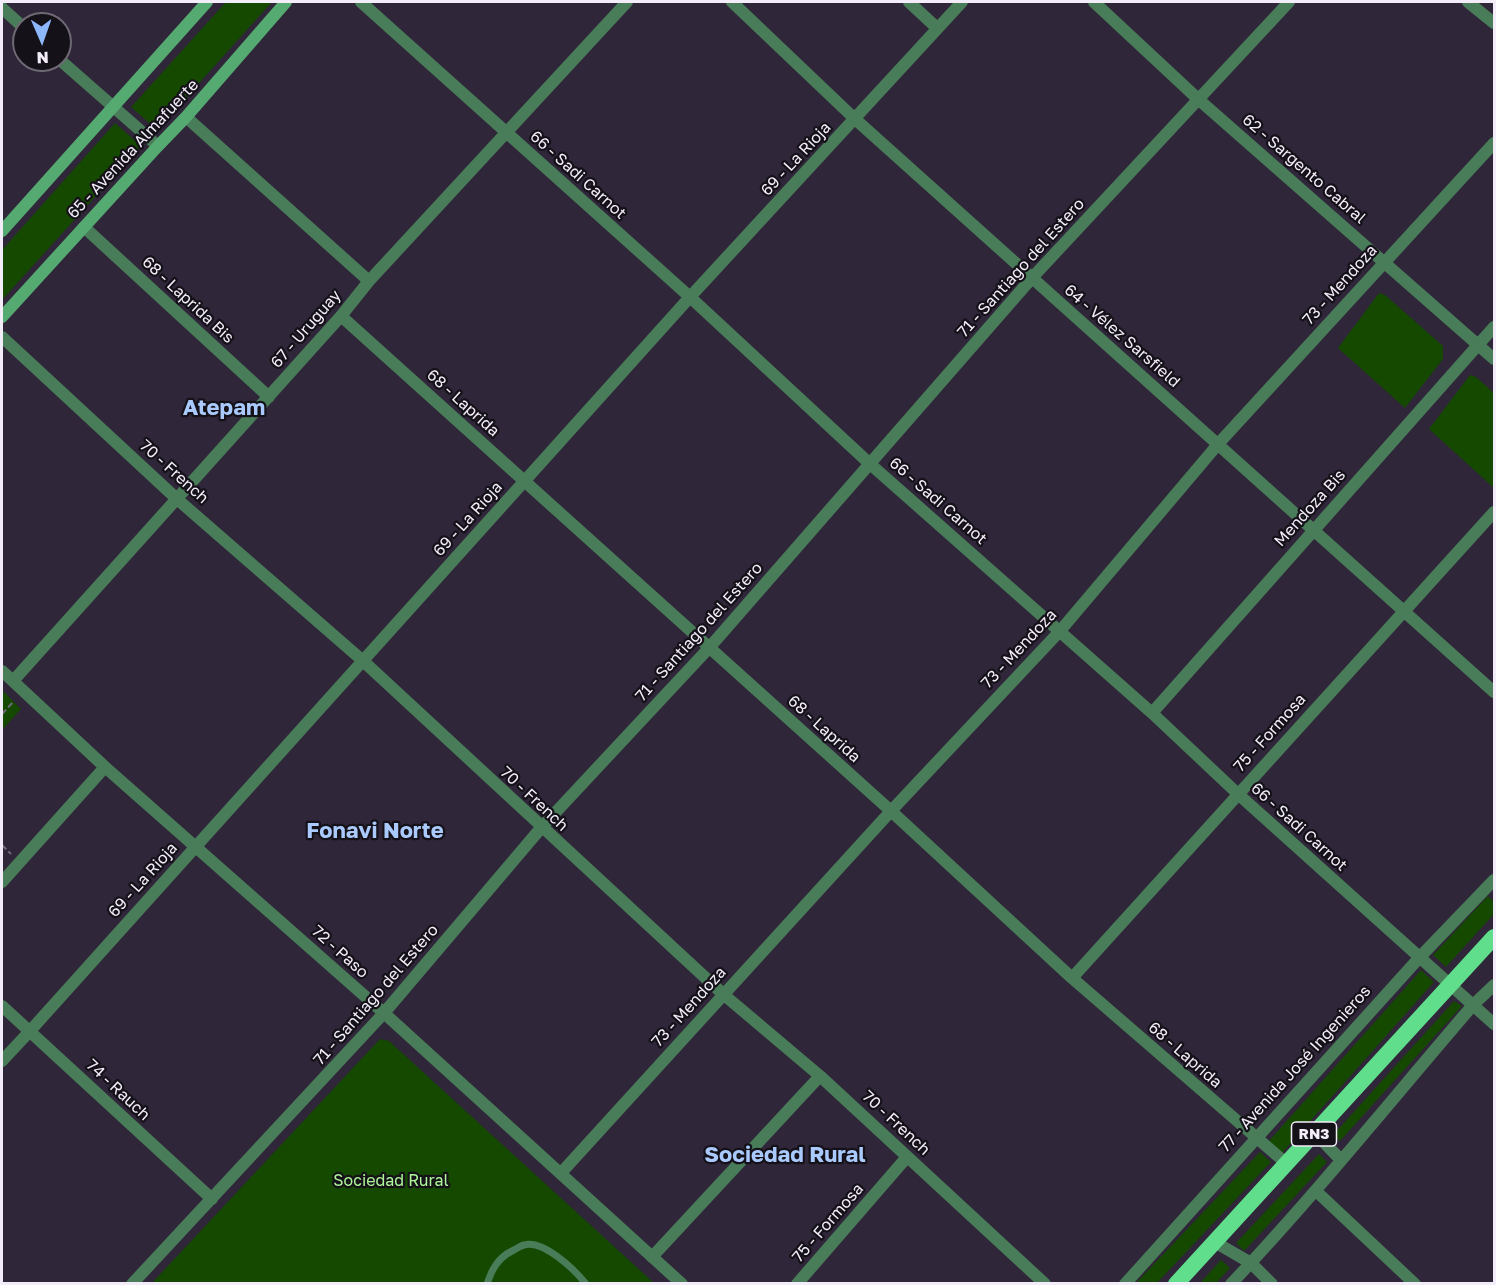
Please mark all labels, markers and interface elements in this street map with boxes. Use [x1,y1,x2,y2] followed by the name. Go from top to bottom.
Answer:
[12,12,72,72] north arrow
[36,48,49,68] text: N
[63,75,203,223] street label: 65 - Avenida Almafuerte
[1238,110,1370,228] street label: 62 - Sargento Cabral
[757,118,835,200] street label: 69 - La Rioja
[526,127,630,223] street label: 66 - Sadi Carnot
[954,195,1088,341] street label: 71 - Santiago del Estero
[1299,241,1381,329] street label: 73 - Mendoza
[138,253,238,347] street label: 68 - Laprida Bis
[1060,280,1184,392] street label: 64 - Vélez Sarsfield
[267,286,345,372] street label: 67 - Uruguay
[423,365,503,441] street label: 68 - Laprida
[183,395,265,421] district label: Atepam
[136,436,212,508] street label: 70 - French
[885,453,991,549] street label: 66 - Sadi Carnot
[1270,466,1350,550] street label: Mendoza Bis
[429,478,507,560] street label: 69 - La Rioja
[632,559,766,705] street label: 71 - Santiago del Estero
[977,605,1061,693] street label: 73 - Mendoza
[1230,690,1310,776] street label: 75 - Formosa
[784,691,864,767] street label: 68 - Laprida
[496,763,572,835] street label: 70 - French
[1247,779,1351,875] street label: 66 - Sadi Carnot
[306,818,444,844] district label: Fonavi Norte
[104,839,182,921] street label: 69 - La Rioja
[310,921,442,1069] street label: 71 - Santiago del Estero
[308,922,372,982] street label: 72 - Paso
[648,963,730,1051] street label: 73 - Mendoza
[1215,982,1375,1156] street label: 77 - Avenida José Ingenieros
[1144,1018,1226,1092] street label: 68 - Laprida
[82,1056,154,1124] street label: 74 - Rauch
[858,1087,934,1159] street label: 70 - French
[1292,1122,1336,1146] road number: RN3
[704,1142,866,1168] district label: Sociedad Rural
[333,1171,449,1191] park label: Sociedad Rural
[789,1180,867,1266] street label: 75 - Formosa

